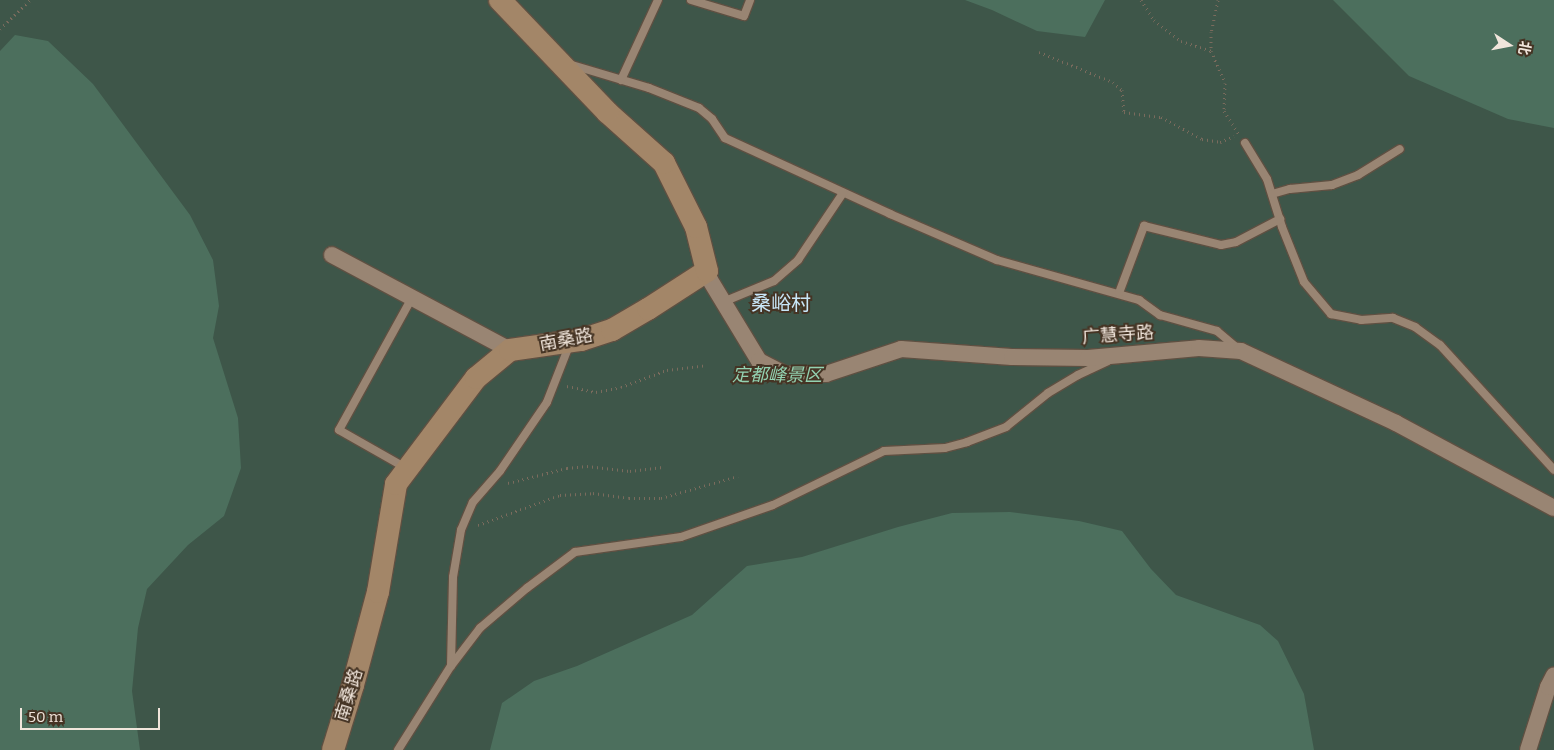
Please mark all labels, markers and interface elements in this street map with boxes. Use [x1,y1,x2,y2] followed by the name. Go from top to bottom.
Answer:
[1484,20,1534,70] north arrow
[1515,39,1534,56] text: 北
[751,291,811,315] district label: 桑峪村
[1081,322,1155,348] street label: 广慧寺路
[537,324,595,356] street label: 南桑路
[732,364,822,386] park label: 定都峰景区
[331,666,367,724] street label: 南桑路
[22,698,162,730] scale bar
[28,708,63,726] text: 50 m

